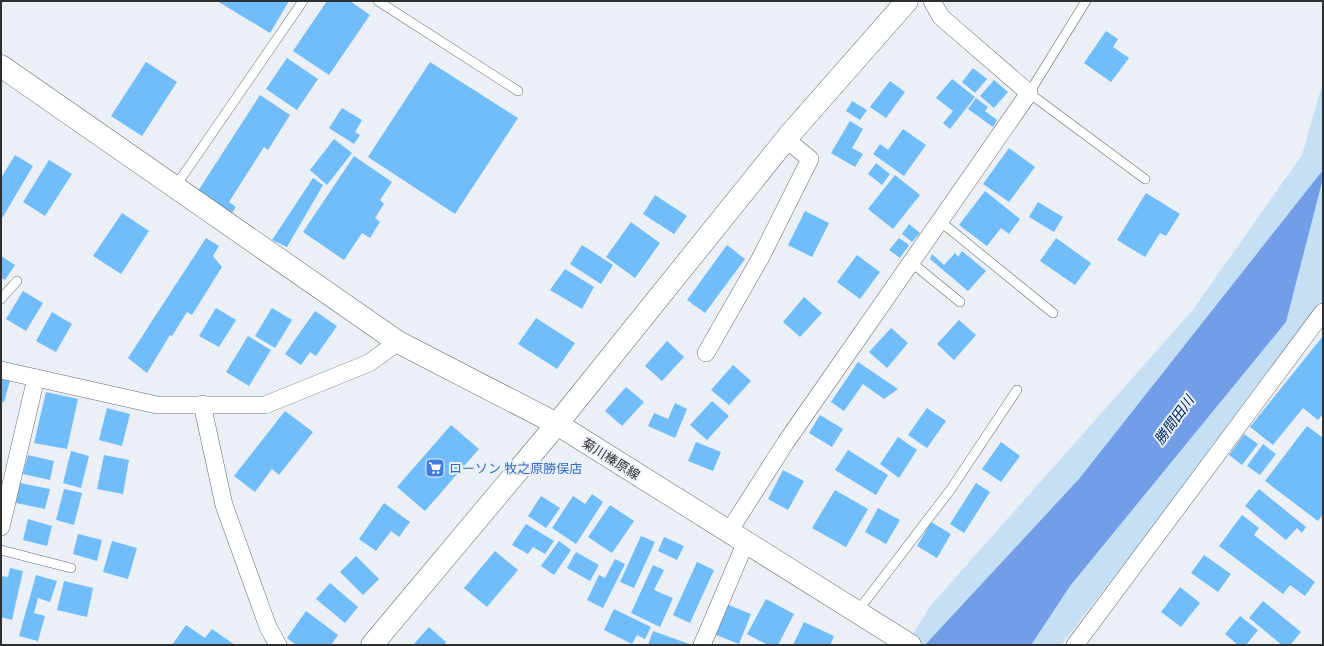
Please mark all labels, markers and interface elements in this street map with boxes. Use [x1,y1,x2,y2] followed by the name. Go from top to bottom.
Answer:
[1151,391,1198,447] water label: 勝間田川
[579,435,643,483] street label: 菊川榛原線
[424,457,446,479] supermarket icon: ローソン 牧之原勝俣店
[449,461,582,476] place label: ローソン 牧之原勝俣店

